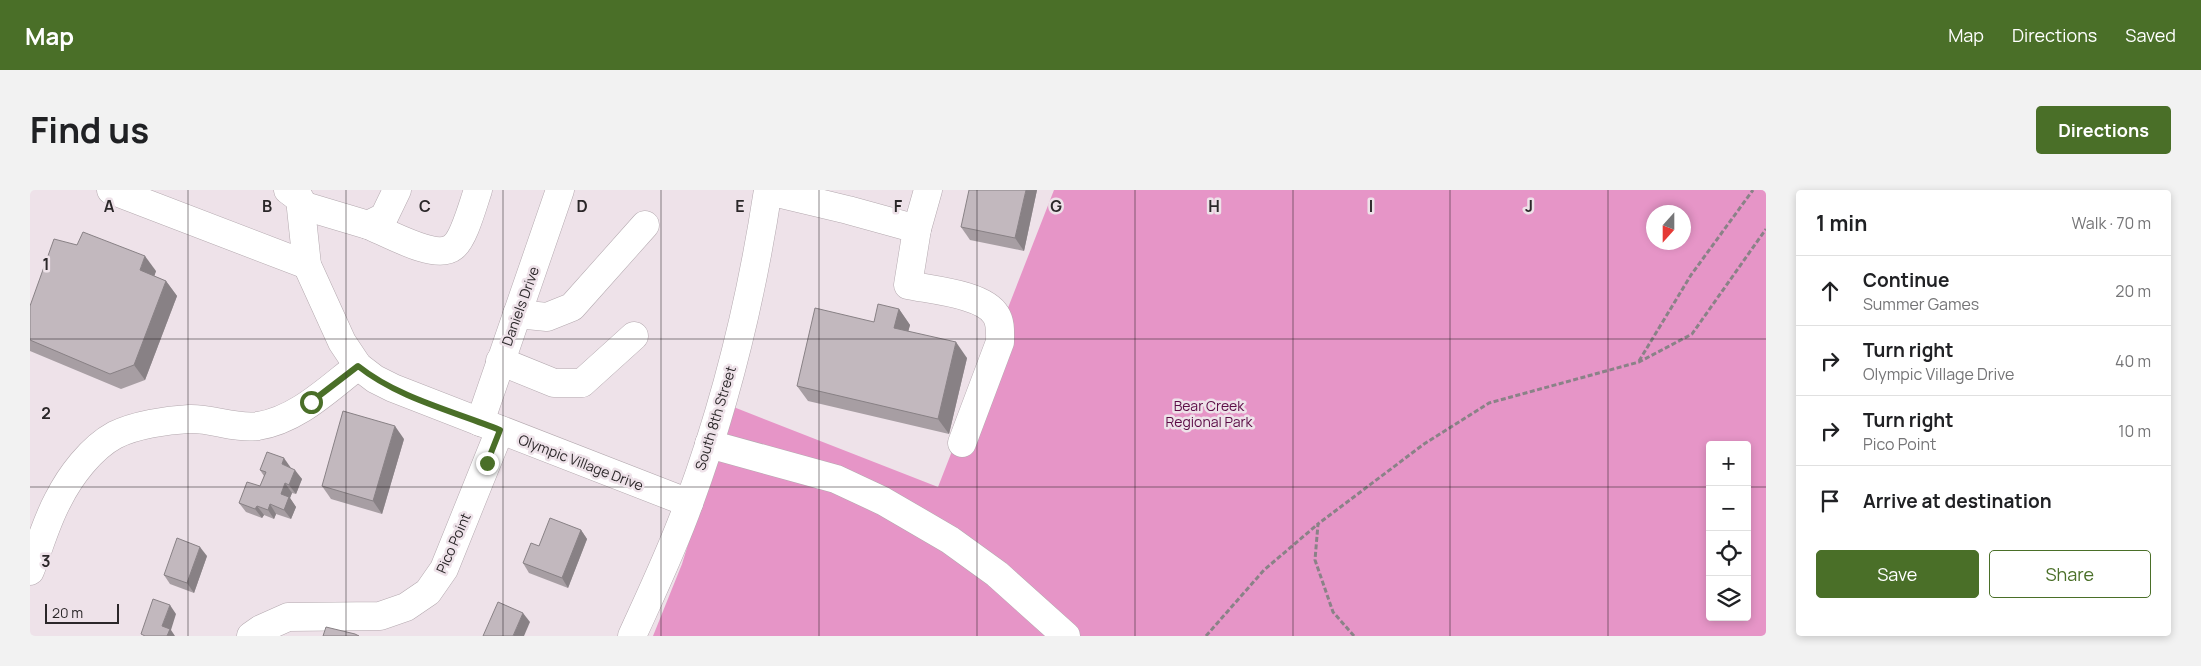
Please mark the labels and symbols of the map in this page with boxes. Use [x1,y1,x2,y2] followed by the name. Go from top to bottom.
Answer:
[104,195,115,217] text: A
[262,195,272,217] text: B
[419,195,431,217] text: C
[576,195,588,217] text: D
[735,195,745,217] text: E
[894,195,903,217] text: F
[1050,195,1062,217] text: G
[1208,195,1220,217] text: H
[1369,195,1373,217] text: I
[1525,195,1533,217] text: J
[1646,205,1691,250] north arrow
[42,253,50,275] text: 1
[497,264,543,348] street label: Daniels Drive
[690,363,740,472] street label: South 8th Street
[300,391,323,414] route start
[1166,396,1254,431] park label: Bear Creek Regional Park
[41,402,51,424] text: 2
[516,429,646,495] street label: Olympic Village Drive
[476,452,499,475] route end
[431,509,475,576] street label: Pico Point
[41,550,51,572] text: 3
[45,601,119,624] scale bar

